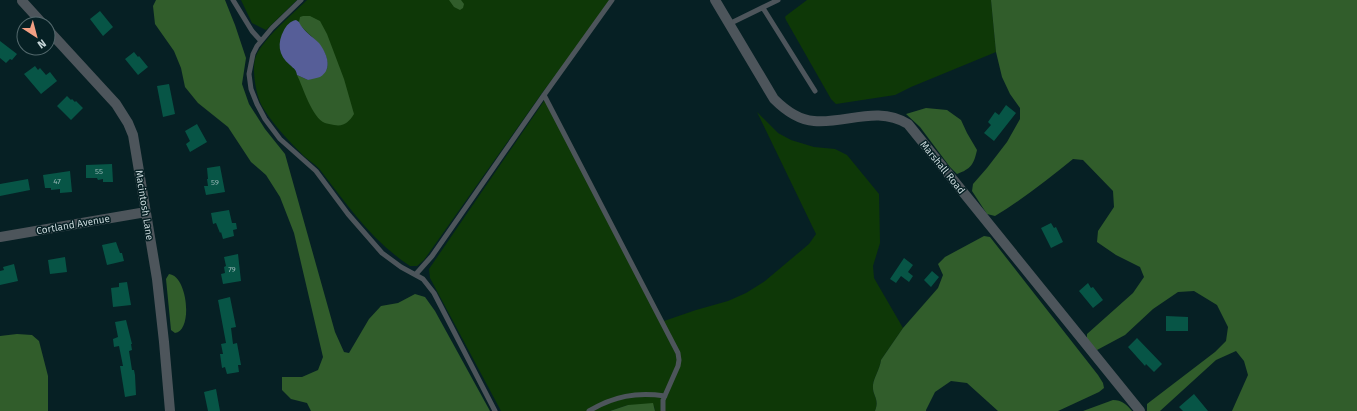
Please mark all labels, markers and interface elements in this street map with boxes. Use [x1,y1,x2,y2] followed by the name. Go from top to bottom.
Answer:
[16,16,56,56] north arrow
[35,36,48,51] text: N
[917,139,967,196] street label: Marshall Road
[95,167,103,176] house number: 55
[133,169,155,241] street label: Macintosh Lane
[53,177,61,186] house number: 47
[211,178,219,187] house number: 59
[35,213,111,237] street label: Cortland Avenue
[228,265,236,274] house number: 79

